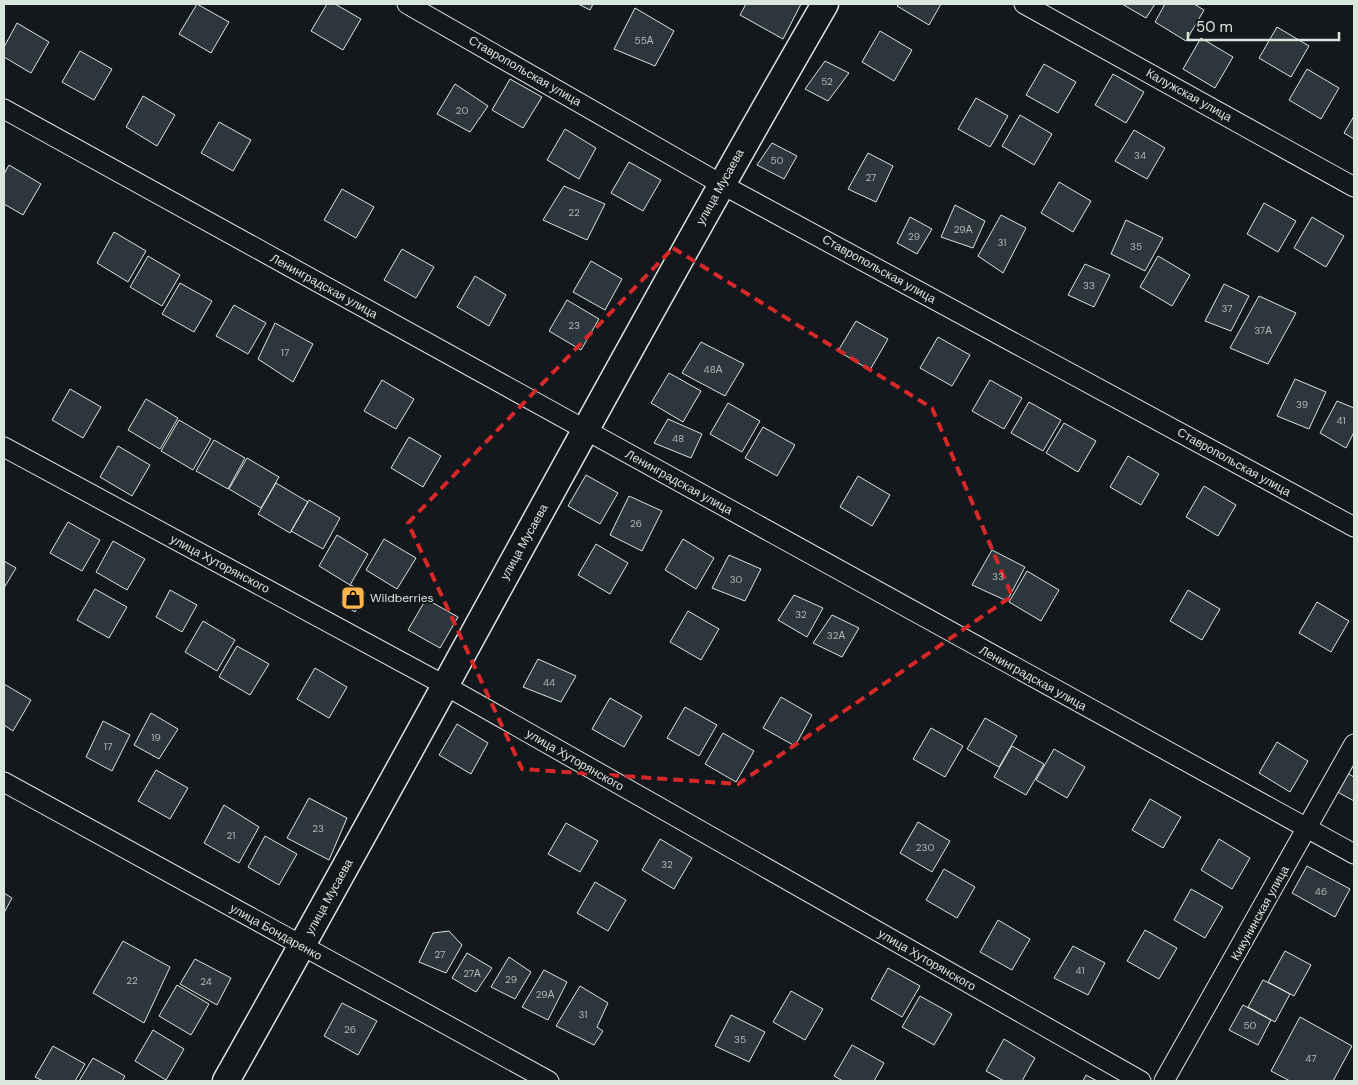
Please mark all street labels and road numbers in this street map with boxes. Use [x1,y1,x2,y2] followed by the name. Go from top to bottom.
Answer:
[466,32,584,110] street label: Ставропольская улица
[1143,65,1235,125] street label: Калужская улица
[693,146,748,228] street label: улица Мусаева
[819,231,939,307] street label: Ставропольская улица
[268,250,381,322] street label: Ленинградская улица
[1174,424,1294,500] street label: Ставропольская улица
[623,446,736,518] street label: Ленинградская улица
[497,501,552,583] street label: улица Мусаева
[167,531,273,597] street label: улица Хуторянского
[977,642,1090,714] street label: Ленинградская улица
[523,725,627,795] street label: улица Хуторянского
[302,856,357,938] street label: улица Мусаева
[1227,863,1293,963] street label: Кикунинская улица
[227,900,325,964] street label: улица Бондаренко
[875,925,979,995] street label: улица Хуторянского

